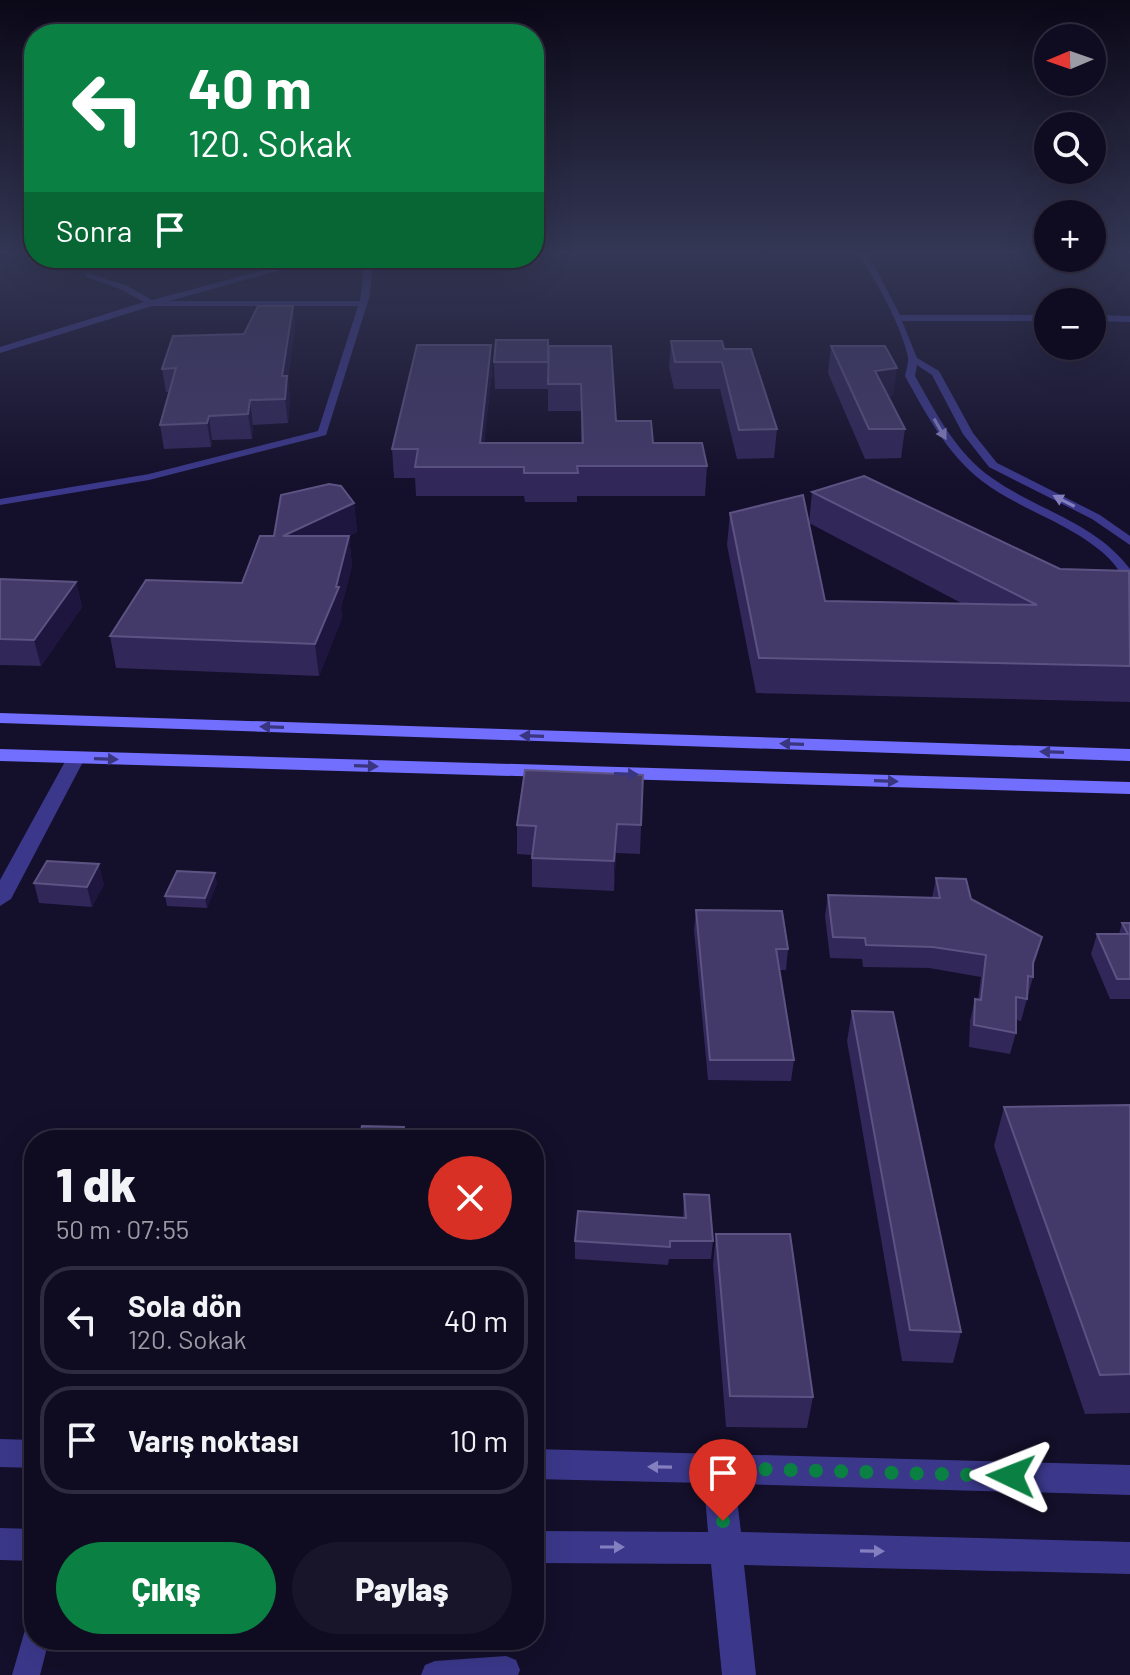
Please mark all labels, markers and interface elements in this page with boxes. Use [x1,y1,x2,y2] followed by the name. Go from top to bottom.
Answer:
[1034,24,1106,96] north arrow
[1034,24,1106,360] map controls
[188,53,312,120] text: 40 m
[56,56,160,160] icon: left
[1034,112,1106,184] button: search
[188,121,352,164] text: 120. Sokak
[1034,200,1106,272] button: +
[148,208,192,252] icon: arrive
[56,212,132,248] text: Sonra
[1034,288,1106,360] button: −
[933,418,947,440] one-way arrow
[1052,494,1075,507] one-way arrow
[259,721,284,734] one-way arrow
[519,729,544,742] one-way arrow
[779,738,804,750] one-way arrow
[1039,746,1064,759] one-way arrow
[94,752,119,765] one-way arrow
[354,760,379,773] one-way arrow
[614,767,639,780] one-way arrow
[874,775,899,788] one-way arrow
[56,1154,136,1212] text: 1 dk
[428,1156,512,1240] button: close
[56,1213,189,1244] text: 50 m · 07:55
[128,1287,242,1323] text: Sola dön
[60,1298,104,1342] icon: left
[444,1302,508,1338] text: 40 m
[128,1323,247,1354] text: 120. Sokak
[60,1418,104,1462] icon: arrive
[128,1422,299,1458] text: Varış noktası
[450,1422,508,1458] text: 10 m
[969,1434,1053,1518] position arrow
[689,1439,757,1521] pin
[701,1451,745,1495] icon: arrive
[647,1461,672,1473] one-way arrow
[600,1541,625,1553] one-way arrow
[56,1542,276,1634] button: Çıkış
[292,1542,512,1634] button: Paylaş
[860,1545,885,1558] one-way arrow

